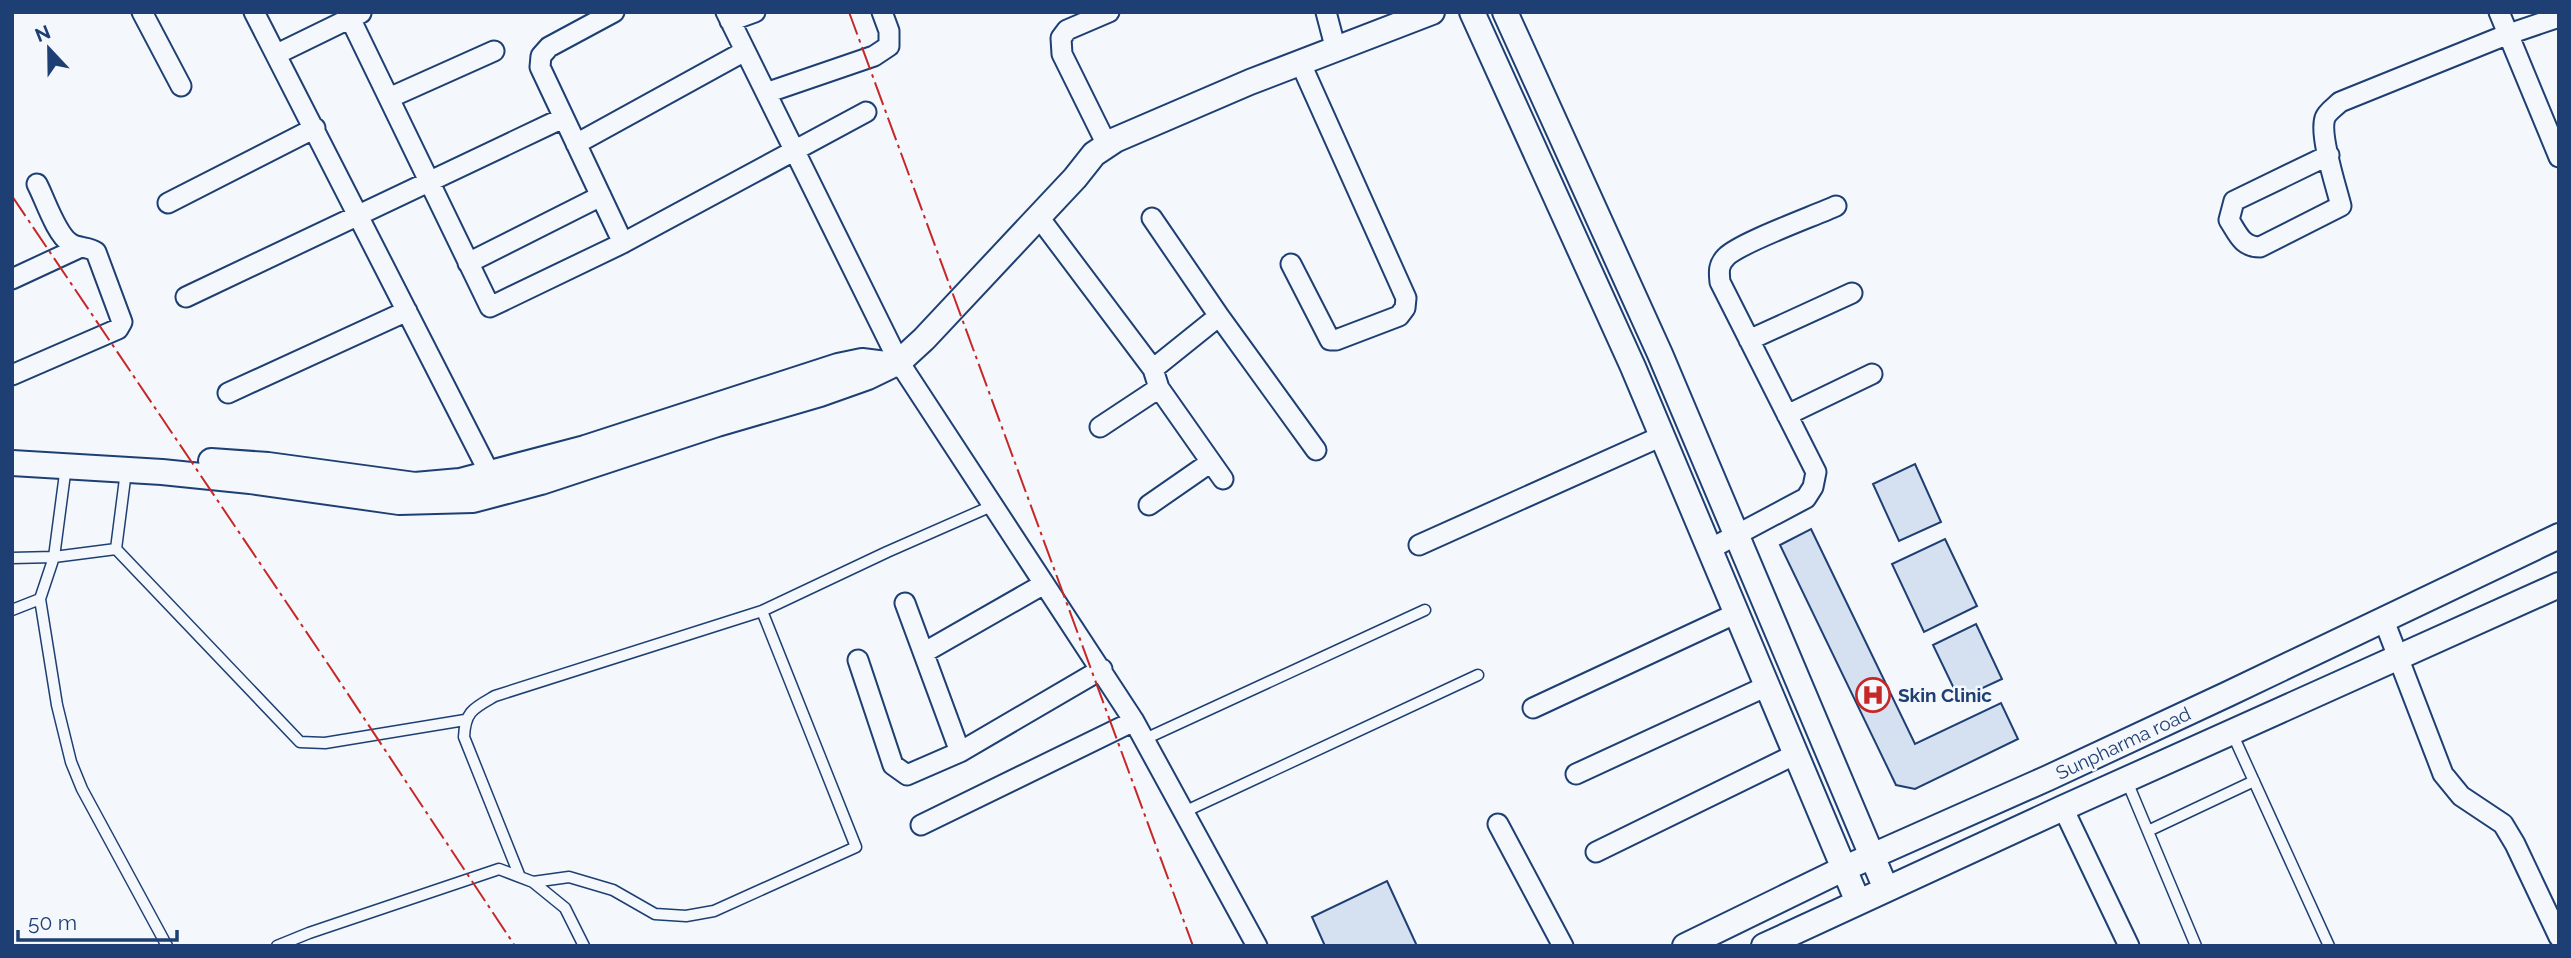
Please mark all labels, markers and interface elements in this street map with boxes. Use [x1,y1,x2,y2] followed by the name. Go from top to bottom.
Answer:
[14,14,84,84] north arrow
[32,20,53,46] text: N
[1854,676,1892,714] hospital icon: Skin Clinic
[1898,684,1992,706] place label: Skin Clinic
[2052,702,2194,784] street label: Sunpharma road
[18,898,177,942] scale bar
[28,910,77,935] text: 50 m

